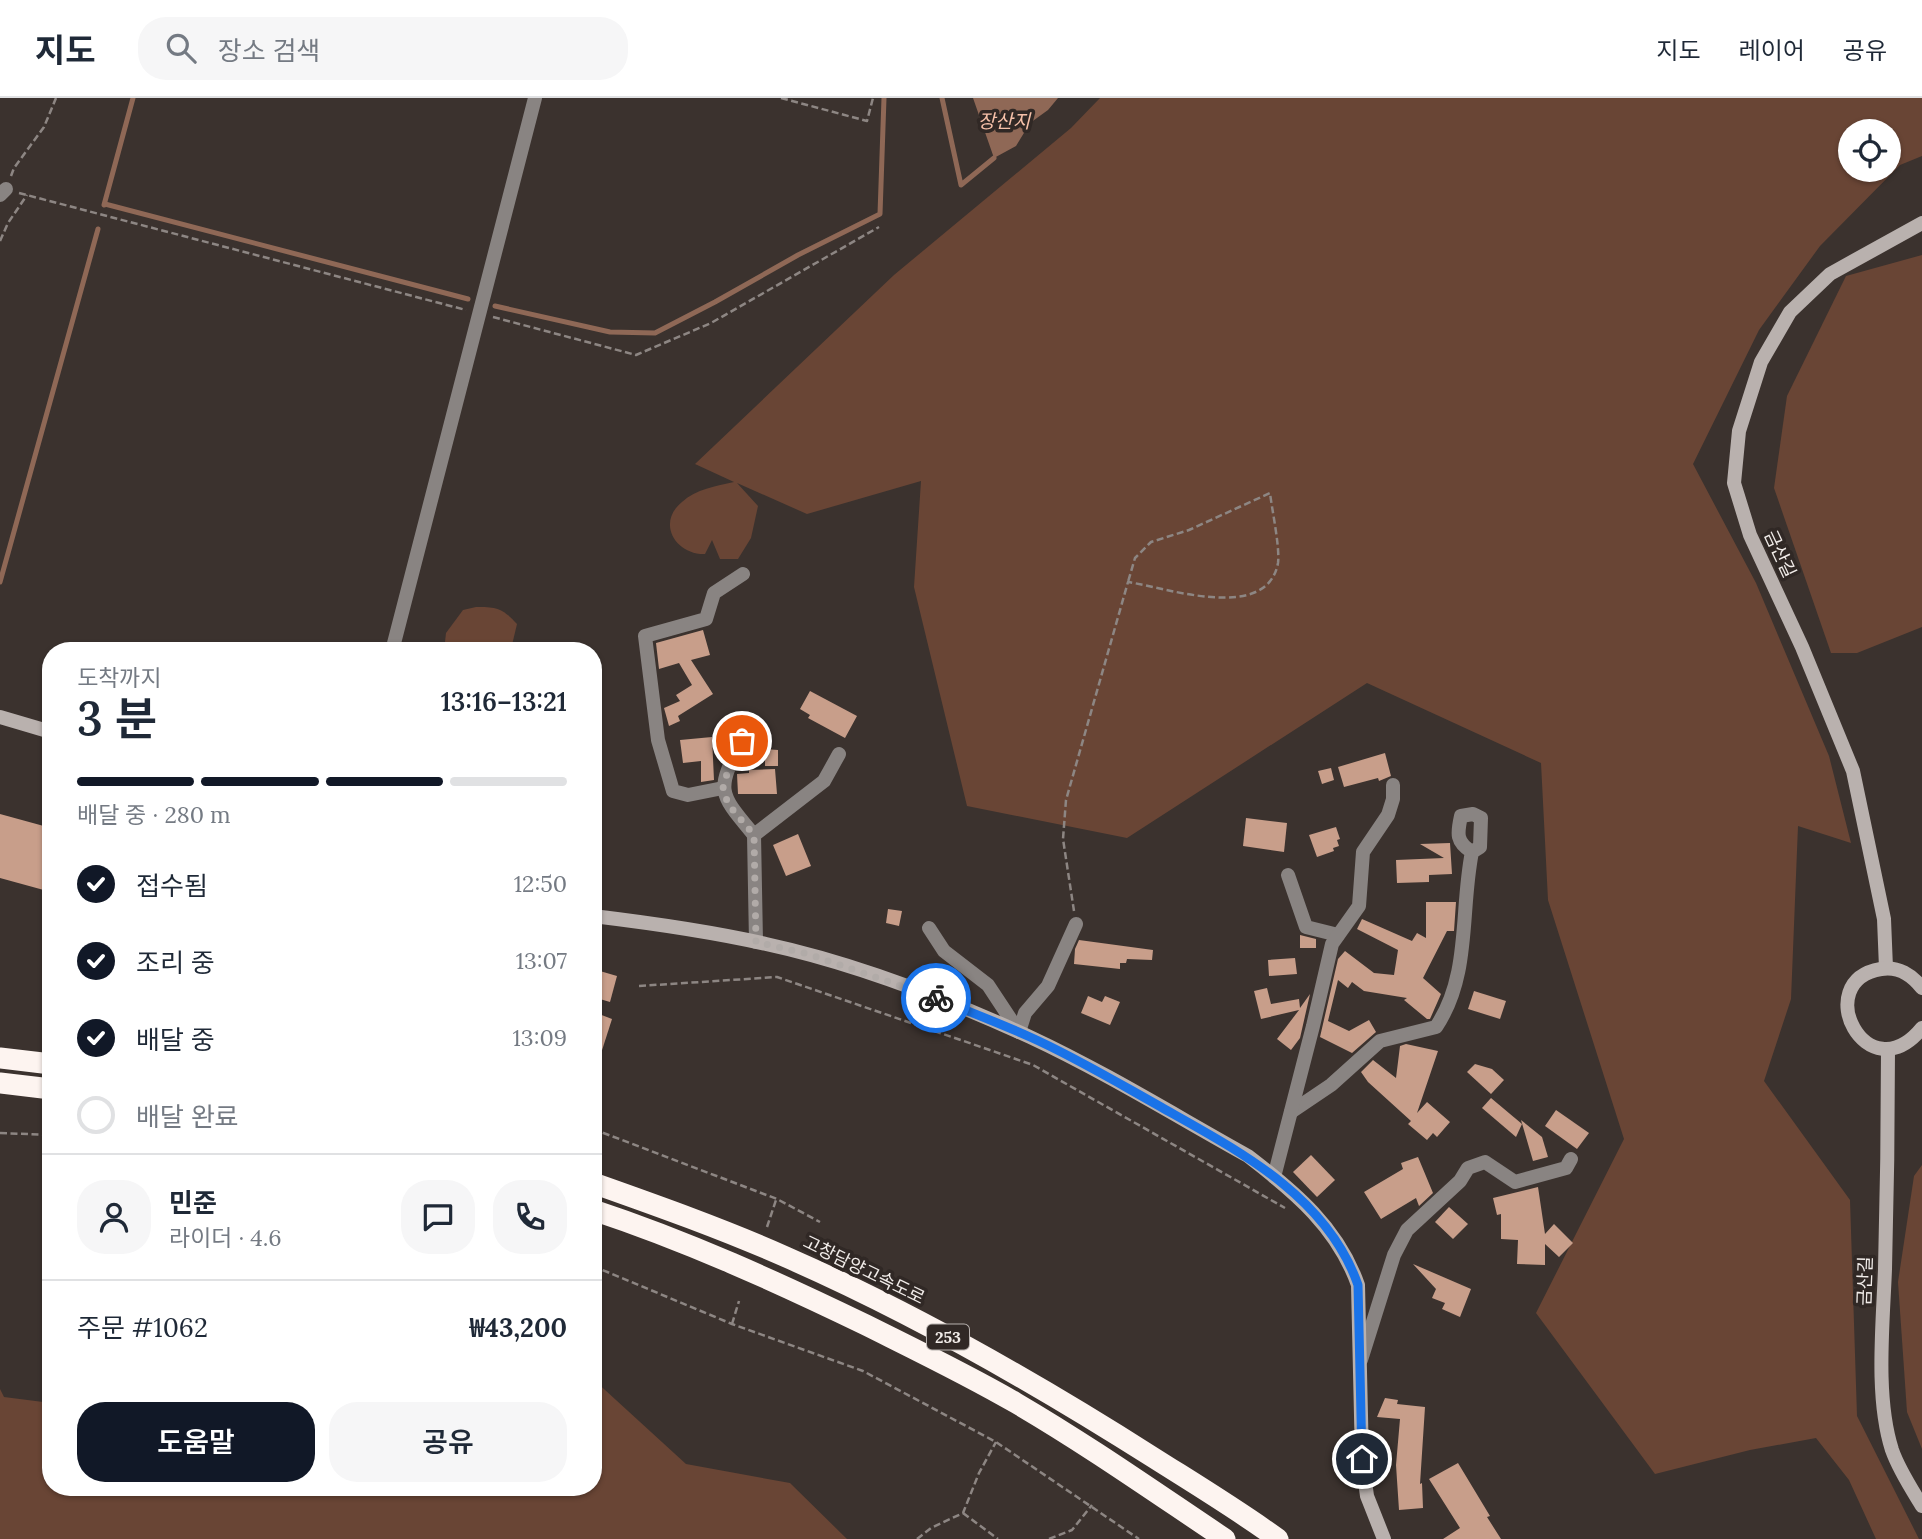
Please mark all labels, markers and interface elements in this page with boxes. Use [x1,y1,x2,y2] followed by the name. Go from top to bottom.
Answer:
[138,17,628,80] search box
[35,29,96,71] text: 지도
[162,29,200,67] icon: search
[218,34,320,67] text: 장소 검색
[1656,35,1701,66] text: 지도
[1739,35,1805,66] text: 레이어
[1843,35,1887,66] text: 공유
[978,109,1032,133] water label: 장산지
[1838,119,1901,182] map controls
[1838,119,1901,182] button: locate
[1760,526,1801,581] street label: 금산길
[77,663,162,692] text: 도착까지
[441,685,567,718] text: 13:16–13:21
[77,689,157,748] text: 3 분
[712,711,772,771] pin
[723,722,761,760] icon: bag
[77,800,231,829] text: 배달 중 · 280 m
[77,865,115,903] icon: check
[136,869,208,902] text: 접수됨
[514,869,567,898] text: 12:50
[77,942,115,980] icon: check
[136,946,215,979] text: 조리 중
[516,946,567,975] text: 13:07
[901,963,971,1033] courier
[917,979,955,1017] icon: bike
[77,1019,115,1057] icon: check
[136,1023,215,1056] text: 배달 중
[512,1023,567,1052] text: 13:09
[136,1100,239,1133] text: 배달 완료
[77,1180,151,1254] button: person
[401,1180,475,1254] button: chat
[493,1180,567,1254] button: phone
[169,1186,217,1219] text: 민준
[169,1223,282,1252] text: 라이더 · 4.6
[800,1230,929,1309] street label: 고창담양고속도로
[1852,1256,1877,1306] street label: 금산길
[77,1311,208,1344] text: 주문 #1062
[469,1311,567,1344] text: ₩43,200
[927,1324,969,1350] road number: 253
[77,1402,315,1482] button: 도움말
[329,1402,567,1482] button: 공유
[1332,1429,1392,1489] pin
[1343,1440,1381,1478] icon: home

